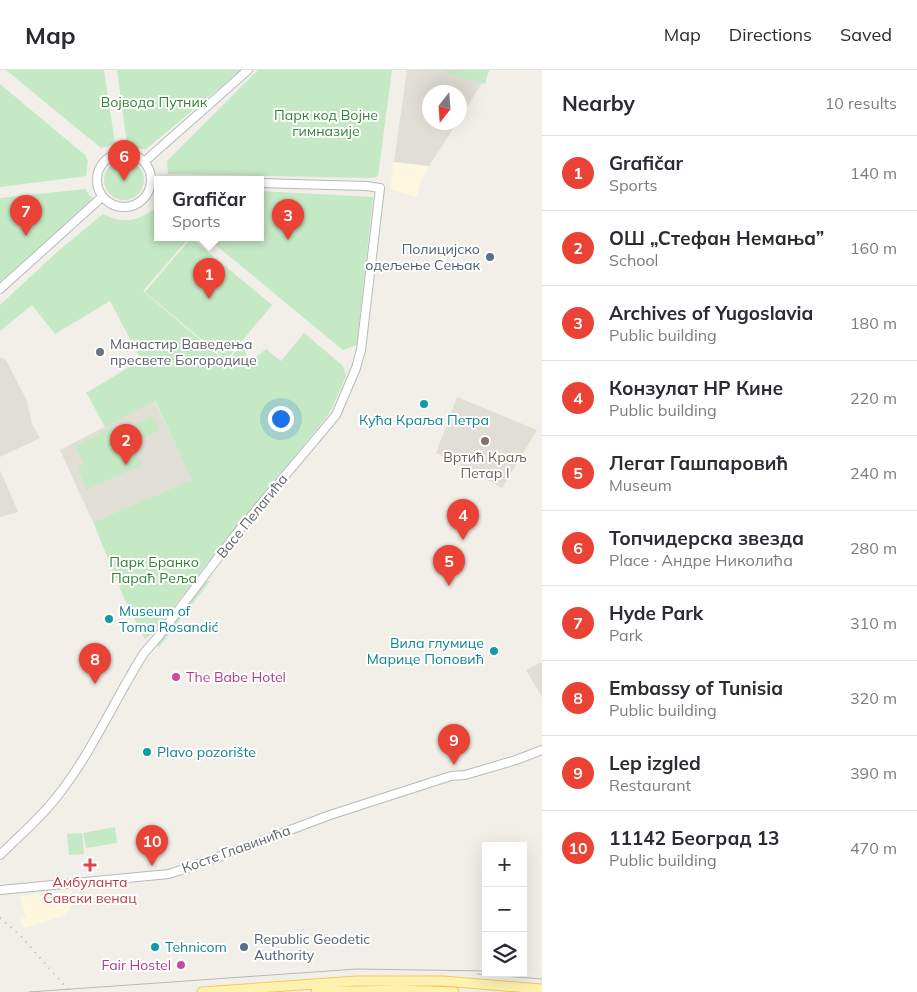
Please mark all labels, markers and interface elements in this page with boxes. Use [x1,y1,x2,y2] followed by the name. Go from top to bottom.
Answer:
[25,20,76,50] text: Map
[664,23,701,46] text: Map
[729,23,812,46] text: Directions
[840,23,892,46] text: Saved
[422,85,467,130] north arrow
[562,90,635,116] text: Nearby
[101,93,208,111] park label: Војвода Путник
[825,93,897,113] text: 10 results
[274,106,378,140] park label: Парк код Војне гимназије
[108,140,140,181] pin: 6
[609,151,683,175] text: Grafičar
[573,163,583,183] text: 1
[850,163,897,183] text: 140 m
[609,175,657,195] text: Sports
[154,176,264,241] popup
[172,187,246,211] text: Grafičar
[10,195,42,236] pin: 7
[272,199,304,240] pin: 3
[172,211,221,231] text: Sports
[609,226,824,250] text: ОШ „Стефан Немања”
[573,238,583,258] text: 2
[850,238,897,258] text: 160 m
[365,240,480,274] place label: Полицијско одељење Сењак
[609,250,658,270] text: School
[484,251,496,263] marker: Полицијско одељење Сењак
[193,258,225,299] pin: 1
[609,301,813,325] text: Archives of Yugoslavia
[573,313,583,333] text: 3
[850,313,897,333] text: 180 m
[609,325,717,345] text: Public building
[110,335,257,369] place label: Манастир Ваведења пресвете Богородице
[94,346,106,358] marker: Манастир Ваведења пресвете Богородице
[609,376,783,400] text: Конзулат НР Кине
[573,388,583,408] text: 4
[850,388,897,408] text: 220 m
[418,398,430,410] marker: Кућа Краља Петра
[609,400,717,420] text: Public building
[268,406,294,432] your location
[359,411,489,429] place label: Кућа Краља Петра
[110,424,142,465] pin: 2
[479,435,491,447] marker: Вртић Краљ Петар I
[443,448,527,482] place label: Вртић Краљ Петар I
[609,451,788,475] text: Легат Гашпаровић
[573,463,583,483] text: 5
[850,463,897,483] text: 240 m
[213,470,291,562] street label: Васе Пелагића
[609,475,672,495] text: Museum
[447,499,479,540] pin: 4
[609,526,804,550] text: Топчидерска звезда
[573,538,583,558] text: 6
[850,538,897,558] text: 280 m
[433,545,465,586] pin: 5
[609,550,793,570] text: Place · Андре Николића
[109,553,199,587] park label: Парк Бранко Параћ Реља
[609,601,703,625] text: Hyde Park
[119,602,219,636] place label: Museum of Toma Rosandić
[103,613,115,625] marker: Museum of Toma Rosandić
[573,613,583,633] text: 7
[850,613,897,633] text: 310 m
[609,625,643,645] text: Park
[367,634,484,668] place label: Вила глумице Марице Поповић
[79,643,111,684] pin: 8
[488,645,500,657] marker: Вила глумице Марице Поповић
[186,668,286,686] place label: The Babe Hotel
[170,671,182,683] marker: The Babe Hotel
[609,676,783,700] text: Embassy of Tunisia
[573,688,583,708] text: 8
[850,688,897,708] text: 320 m
[609,700,717,720] text: Public building
[438,724,470,765] pin: 9
[157,743,256,761] place label: Plavo pozorište
[141,746,153,758] marker: Plavo pozorište
[609,751,701,775] text: Lep izgled
[573,763,583,783] text: 9
[850,763,897,783] text: 390 m
[609,775,691,795] text: Restaurant
[179,821,293,877] street label: Косте Главинића
[136,825,168,866] pin: 10
[609,826,780,850] text: 11142 Београд 13
[568,838,588,858] text: 10
[850,838,897,858] text: 470 m
[482,842,527,977] map controls
[482,842,527,887] button: +
[609,850,717,870] text: Public building
[83,858,97,872] marker: Амбуланта Савски венац
[43,873,137,907] place label: Амбуланта Савски венац
[482,887,527,932] button: −
[254,930,370,964] place label: Republic Geodetic Authority
[482,932,527,977] button: layers
[165,938,227,956] place label: Tehnicom
[149,941,161,953] marker: Tehnicom
[238,941,250,953] marker: Republic Geodetic Authority
[102,956,171,974] place label: Fair Hostel
[175,959,187,971] marker: Fair Hostel

